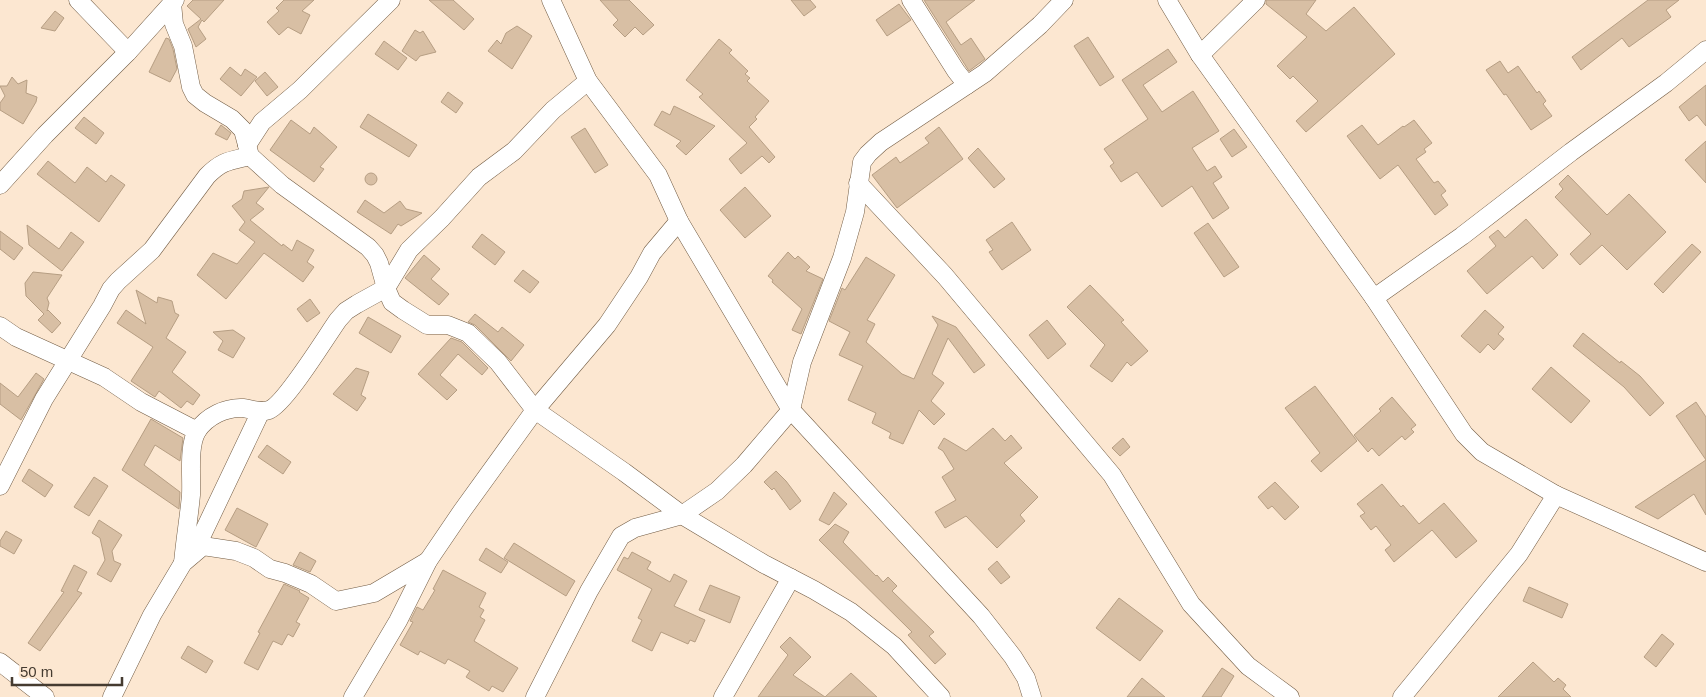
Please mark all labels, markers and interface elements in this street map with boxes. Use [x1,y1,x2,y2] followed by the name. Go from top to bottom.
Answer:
[12,654,122,686] scale bar
[20,663,53,680] text: 50 m

